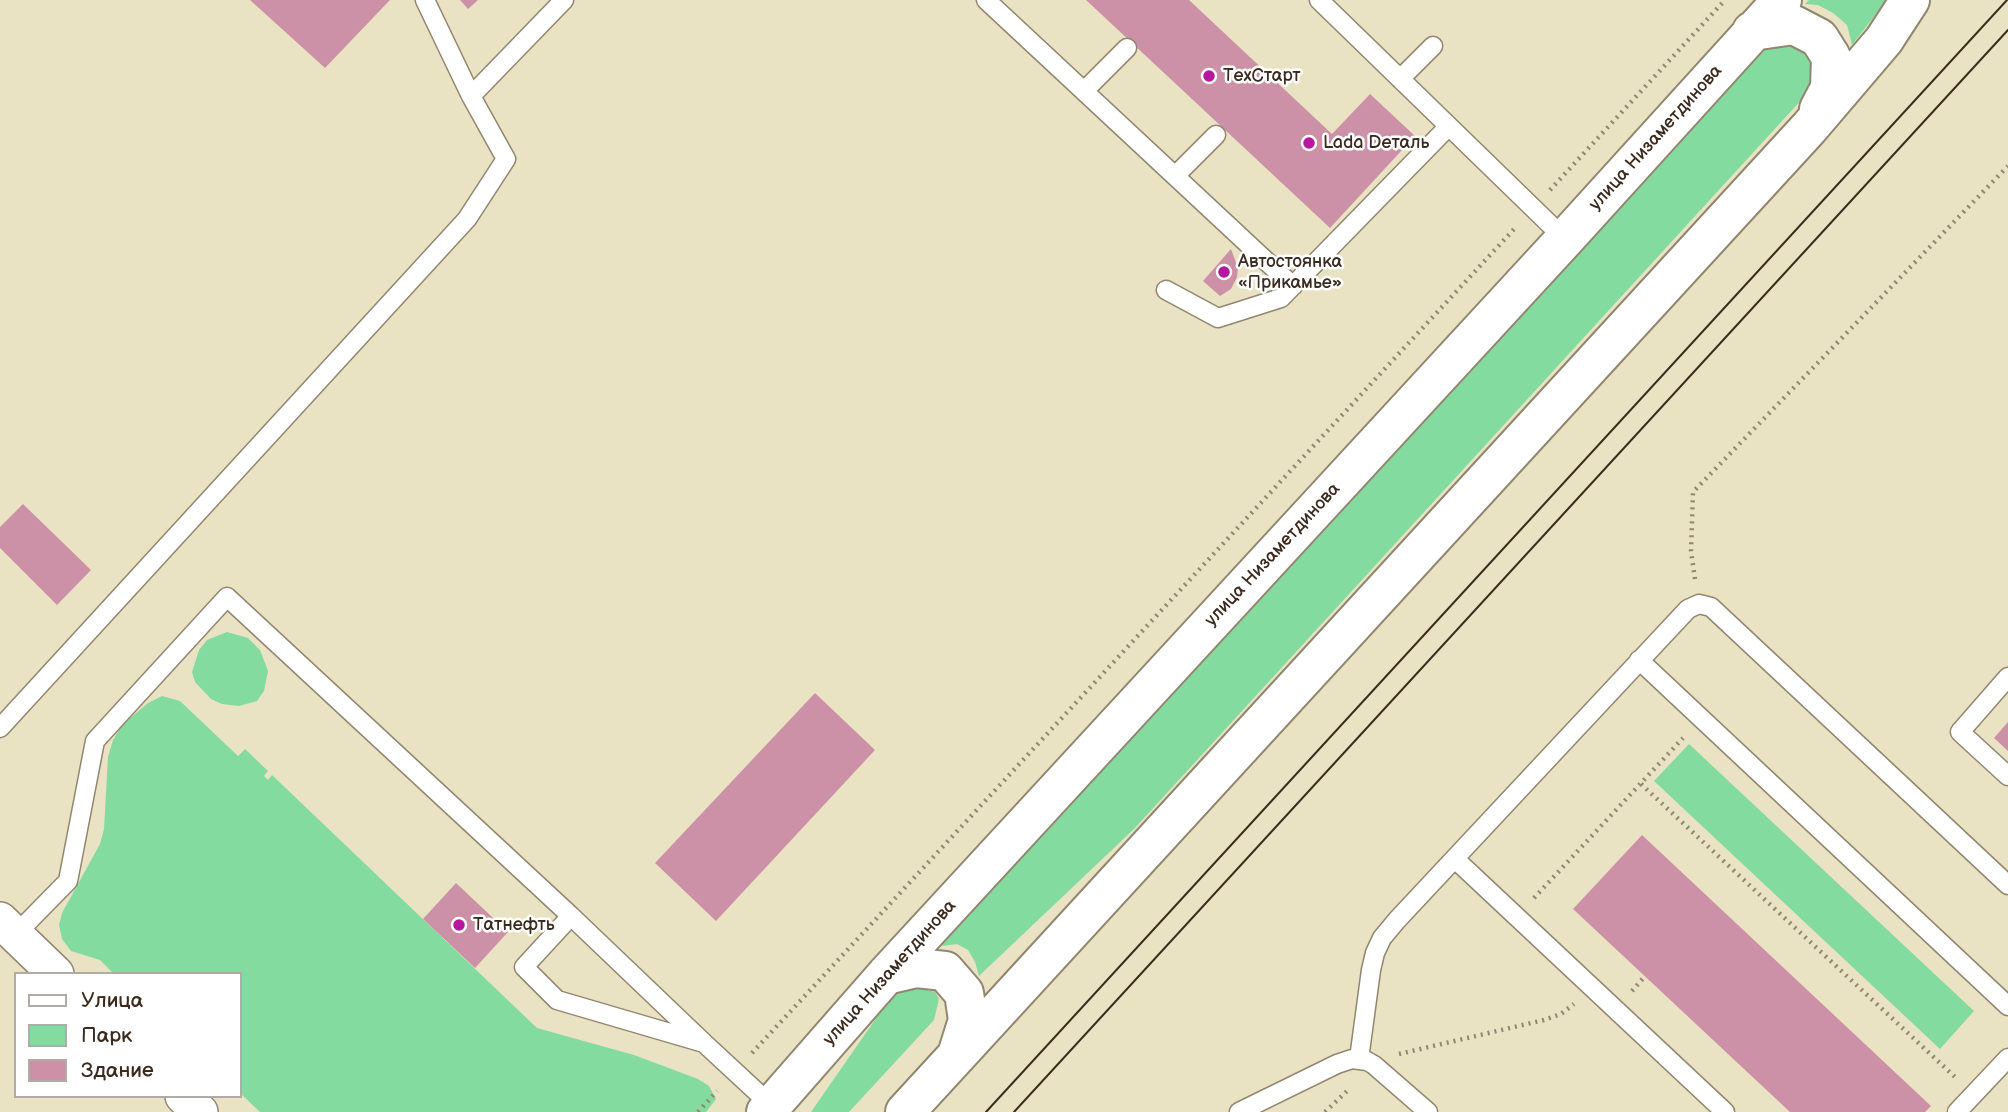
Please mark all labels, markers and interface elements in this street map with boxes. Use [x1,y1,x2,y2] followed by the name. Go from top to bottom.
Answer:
[1585,61,1727,215] street label: улица Низаметдинова
[1223,65,1301,87] place label: ТехСтарт
[1201,68,1217,84] marker: ТехСтарт
[1323,132,1429,154] place label: Lada Dеталь
[1301,135,1317,151] marker: Lada Dеталь
[1238,251,1342,294] place label: Автостоянка «Прикамье»
[1216,264,1232,280] marker: Автостоянка «Прикамье»
[1201,479,1345,631] street label: улица Низаметдинова
[819,896,961,1050] street label: улица Низаметдинова
[473,914,555,936] place label: Татнефть
[451,917,467,933] marker: Татнефть
[14,972,242,1098] legend
[81,988,143,1013] text: Улица
[81,1023,132,1048] text: Парк
[81,1058,154,1083] text: Здание

